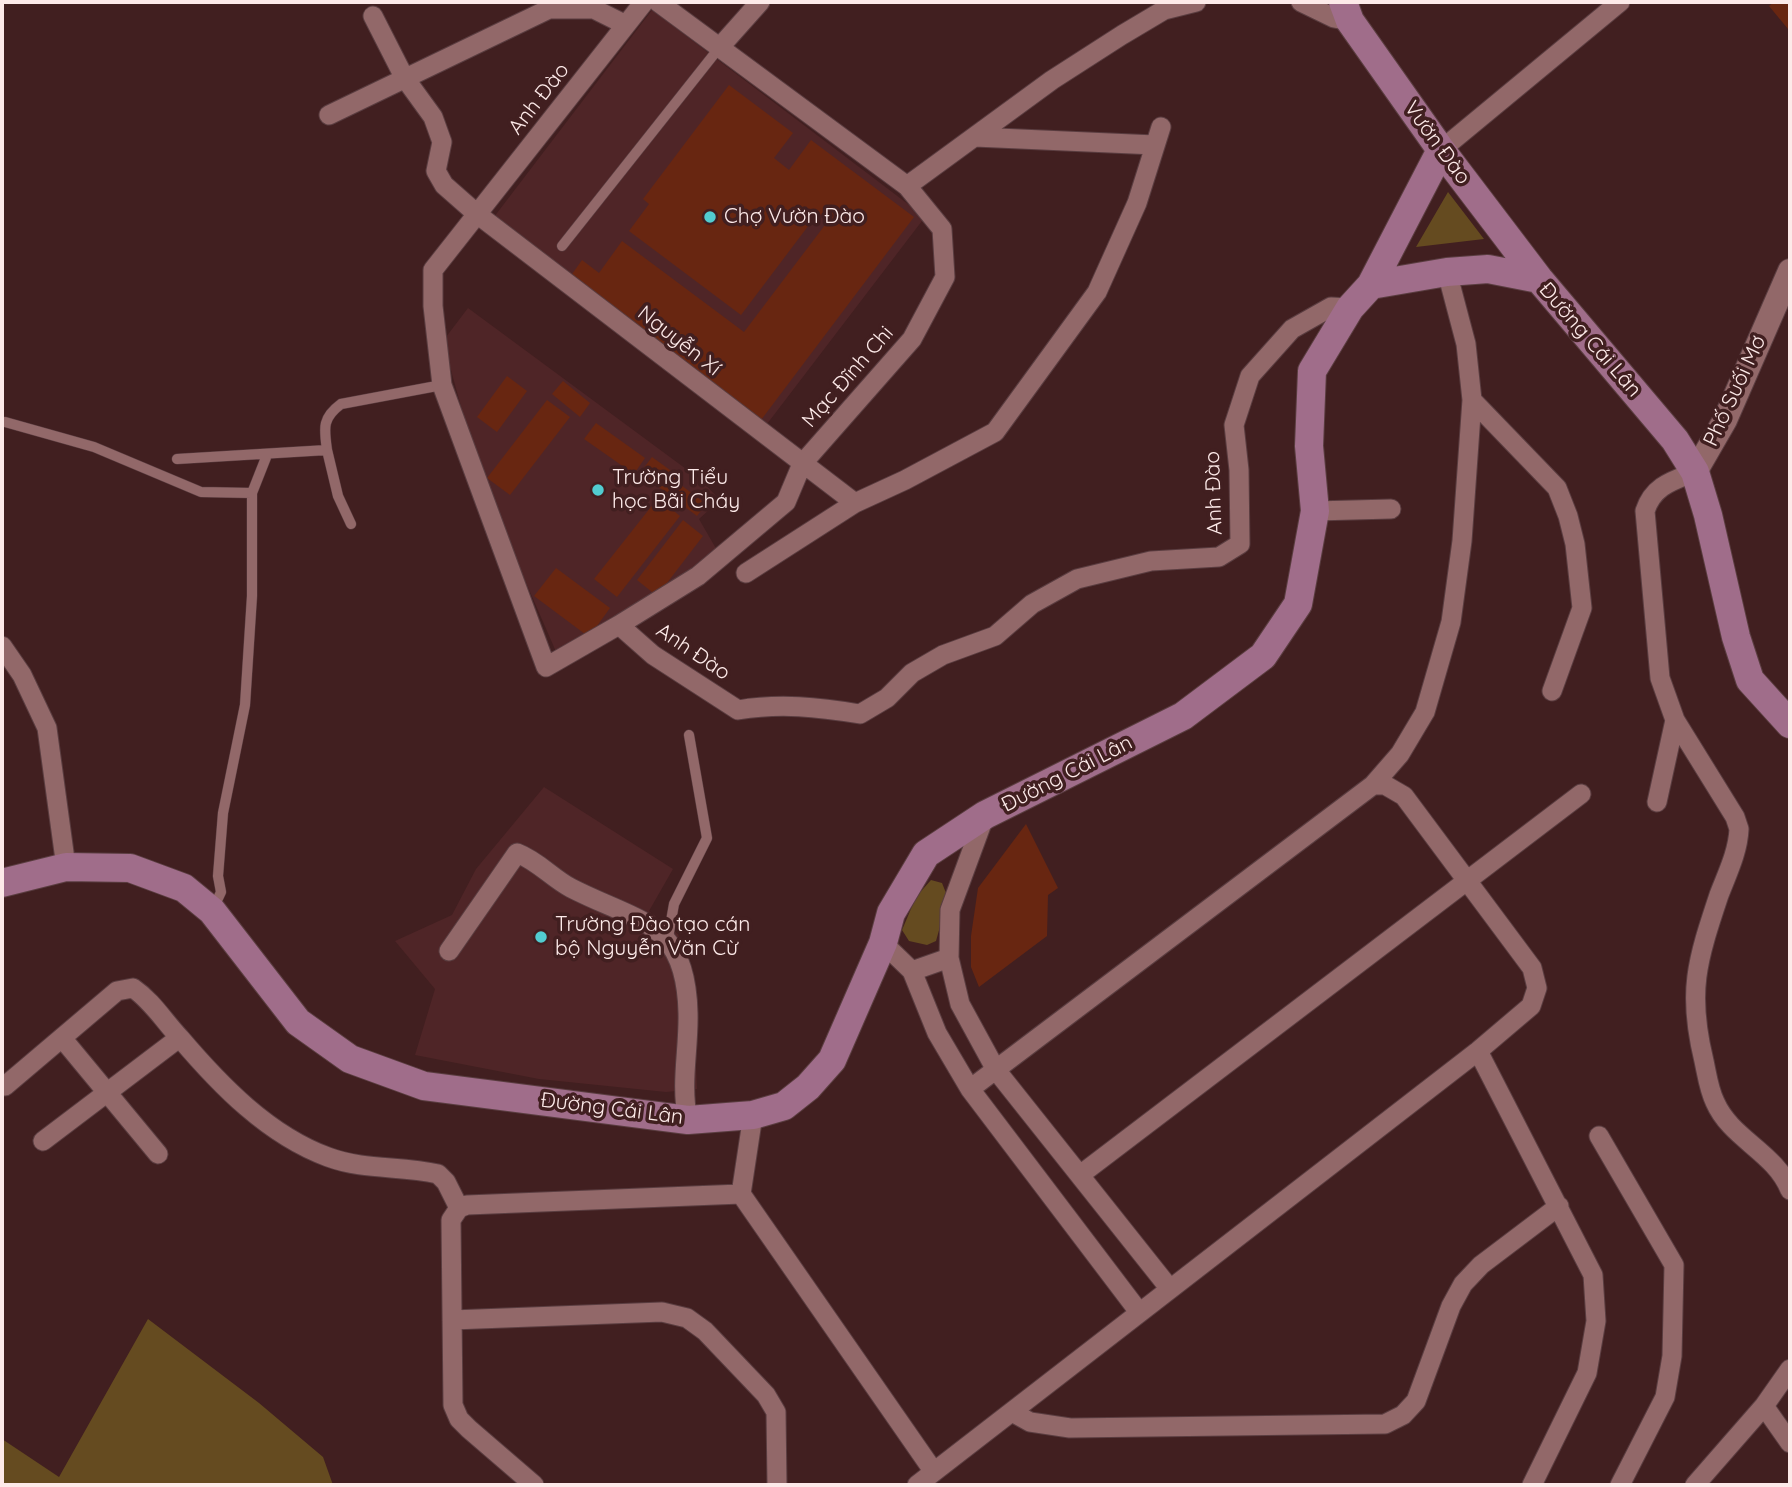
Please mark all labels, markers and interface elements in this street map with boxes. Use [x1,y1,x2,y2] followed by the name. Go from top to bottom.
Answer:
[503,58,575,140] street label: Anh Đào
[1398,96,1476,190] street label: Vườn Đào
[724,204,865,230] place label: Chợ Vườn Đào
[702,209,718,225] marker: Chợ Vườn Đào
[1533,278,1647,402] street label: Đường Cái Lân
[632,301,726,381] street label: Nguyễn Xí
[797,321,899,433] street label: Mạc Đĩnh Chi
[1698,331,1772,451] street label: Phố Suối Mơ
[1200,451,1228,535] street label: Anh Đào
[612,465,740,515] place label: Trường Tiểu học Bãi Cháy
[590,482,606,498] marker: Trường Tiểu học Bãi Cháy
[651,618,735,686] street label: Anh Đào
[997,730,1137,818] street label: Đường Cái Lân
[555,912,750,962] place label: Trường Đào tạo cán bộ Nguyễn Văn Cừ
[533,929,549,945] marker: Trường Đào tạo cán bộ Nguyễn Văn Cừ
[539,1088,685,1130] street label: Đường Cái Lân

